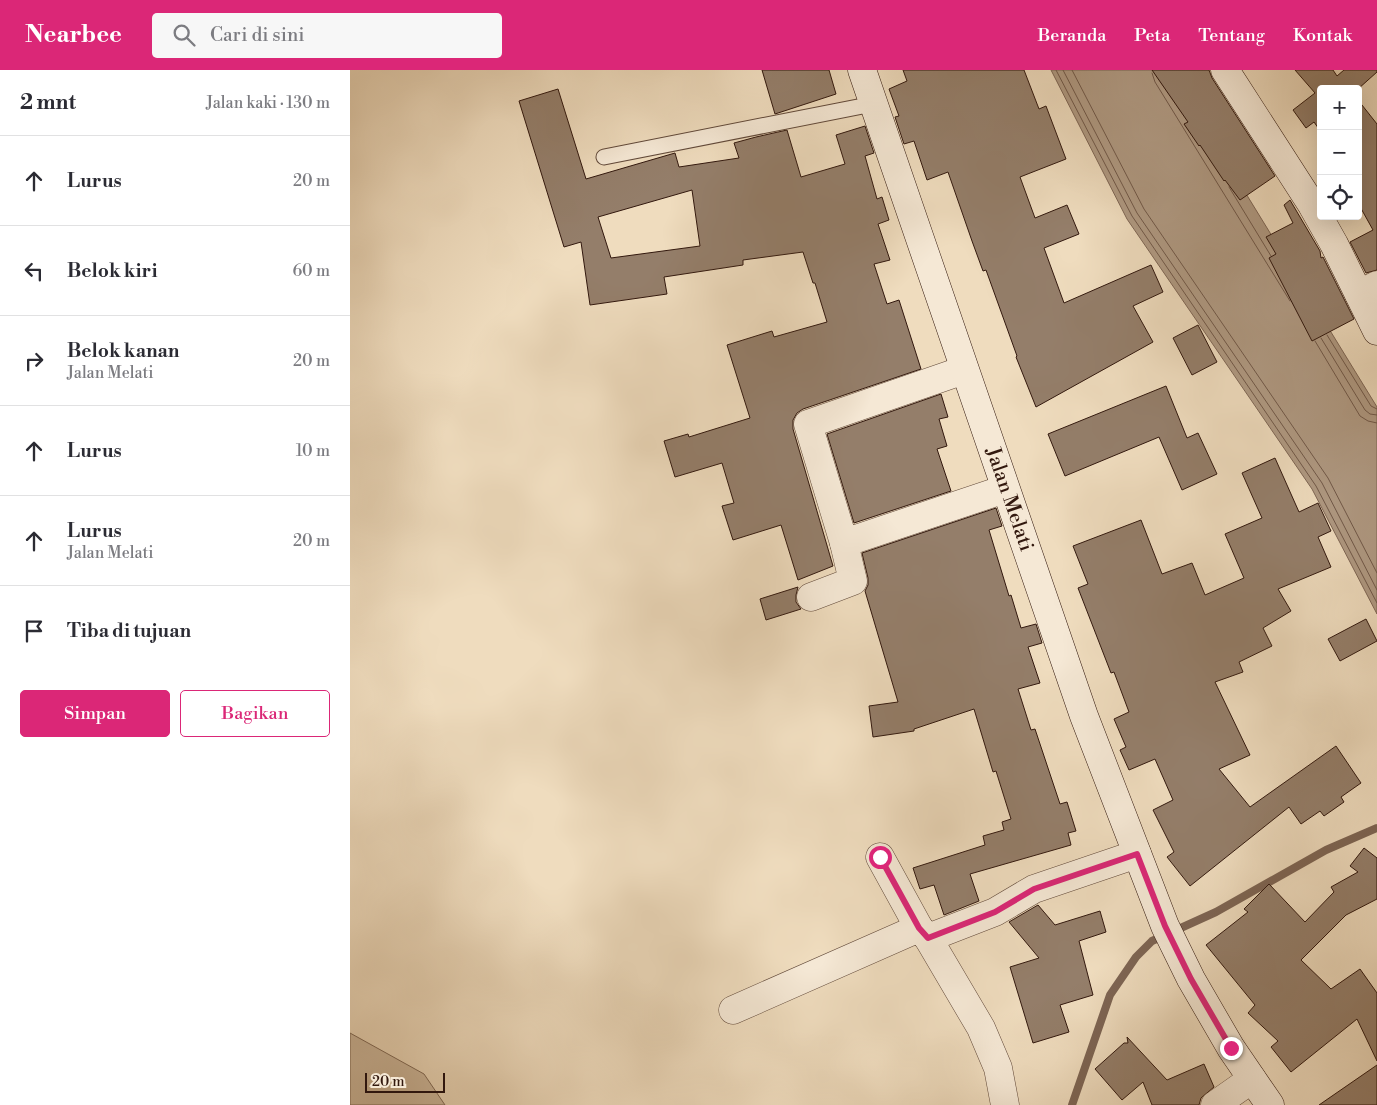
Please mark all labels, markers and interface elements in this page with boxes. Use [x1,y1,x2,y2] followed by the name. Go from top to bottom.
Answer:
[152,13,502,58] search box
[25,20,122,50] text: Nearbee
[170,21,198,49] icon: search
[210,23,305,47] text: Cari di sini
[1038,24,1106,47] text: Beranda
[1134,24,1170,47] text: Peta
[1198,24,1265,47] text: Tentang
[1293,24,1352,47] text: Kontak
[1317,85,1362,220] map controls
[1317,85,1362,130] button: +
[20,90,76,116] text: 2 mnt
[206,93,330,113] text: Jalan kaki · 130 m
[1317,130,1362,175] button: −
[20,167,48,195] icon: ahead
[67,169,122,193] text: Lurus
[293,171,330,191] text: 20 m
[1317,175,1362,220] button: locate
[20,257,48,285] icon: left
[67,259,157,283] text: Belok kiri
[292,261,330,281] text: 60 m
[67,339,180,363] text: Belok kanan
[20,347,48,375] icon: right
[293,351,330,371] text: 20 m
[67,363,154,383] text: Jalan Melati
[20,437,48,465] icon: ahead
[67,439,122,463] text: Lurus
[296,441,330,461] text: 10 m
[980,443,1039,555] street label: Jalan Melati
[67,519,122,543] text: Lurus
[20,527,48,555] icon: ahead
[293,531,330,551] text: 20 m
[67,543,154,563] text: Jalan Melati
[20,617,48,645] icon: arrive
[67,619,191,643] text: Tiba di tujuan
[20,690,170,737] button: Simpan
[180,690,330,737] button: Bagikan
[869,846,892,869] route start
[1220,1037,1243,1060] route end
[365,1070,445,1093] scale bar
[372,1073,404,1091] text: 20 m

